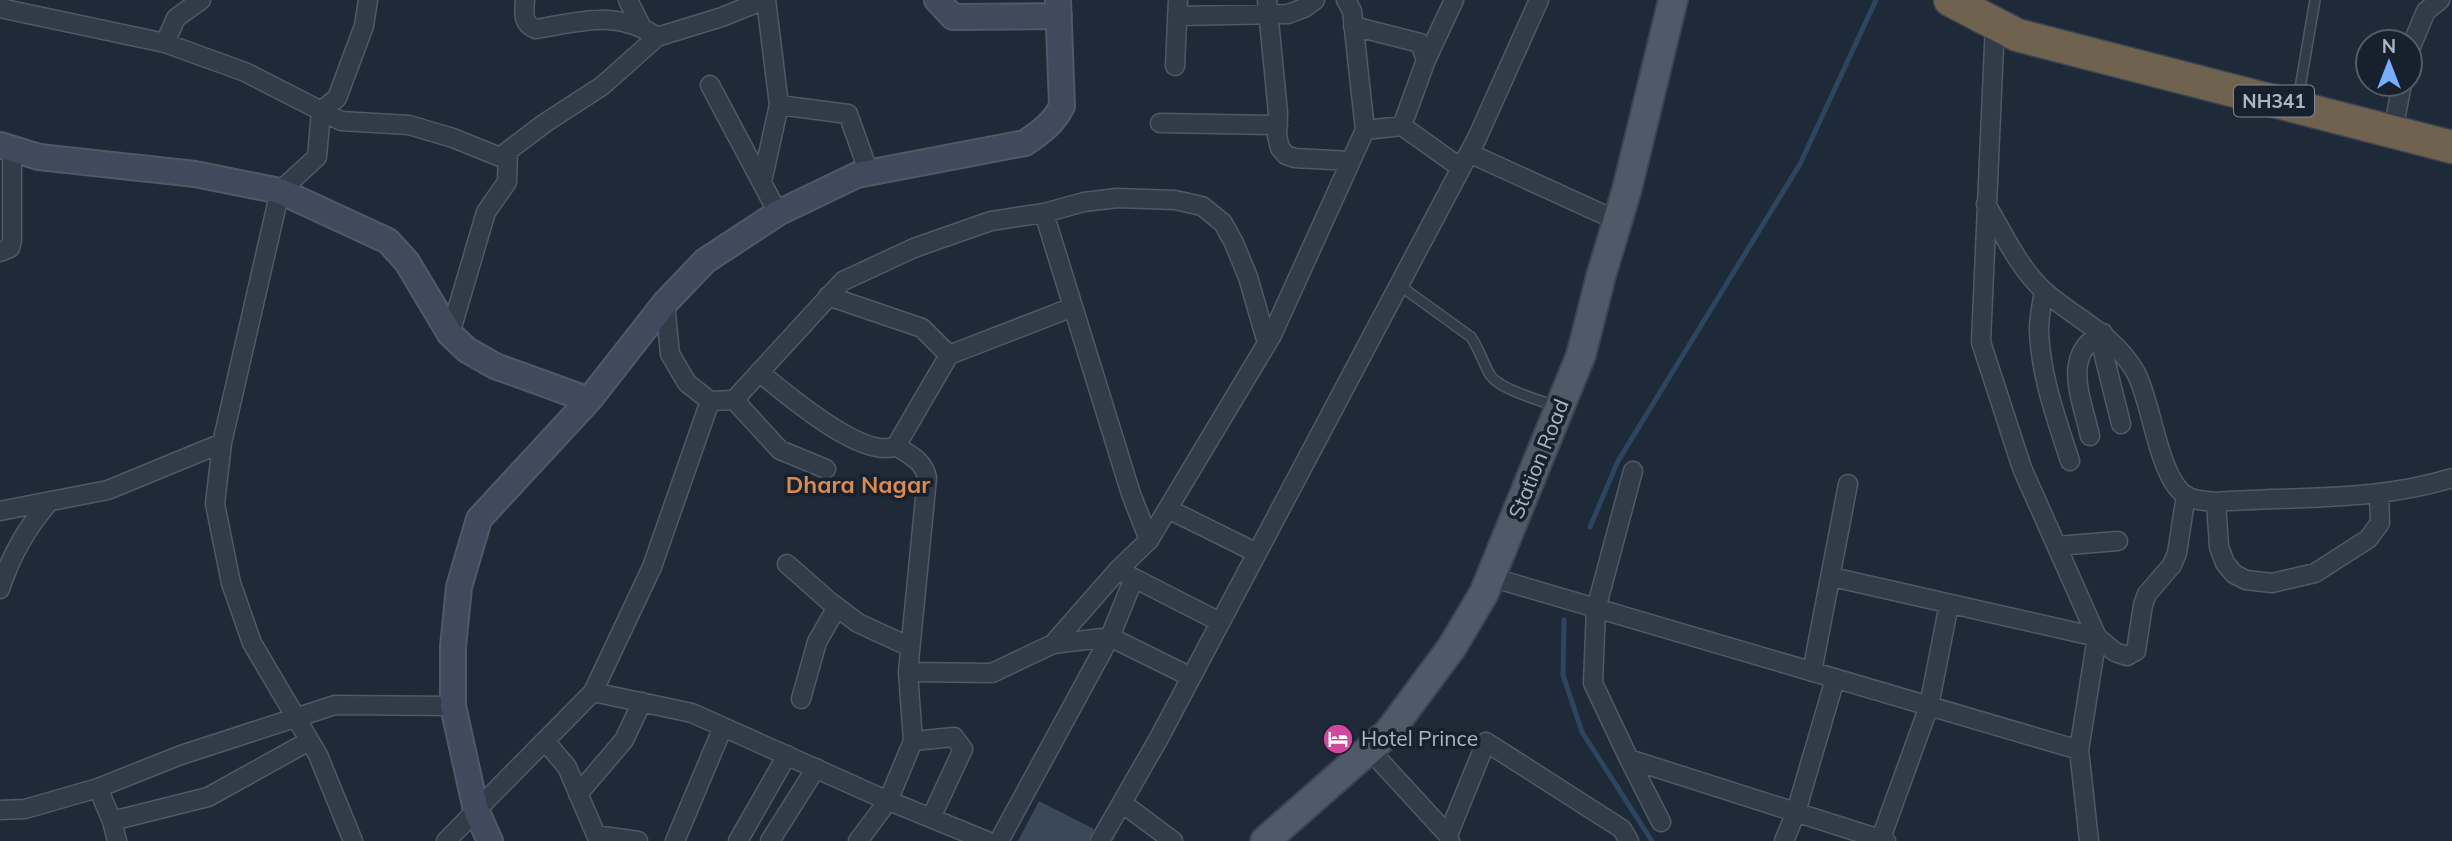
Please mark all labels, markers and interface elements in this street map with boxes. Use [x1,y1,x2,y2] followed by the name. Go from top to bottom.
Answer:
[2354,28,2424,98] north arrow
[2382,34,2396,58] text: N
[2234,86,2314,116] road number: NH341
[1502,395,1574,522] street label: Station Road
[786,470,930,499] district label: Dhara Nagar
[1321,722,1355,756] hotel icon: Hotel Prince
[1361,725,1478,751] place label: Hotel Prince

